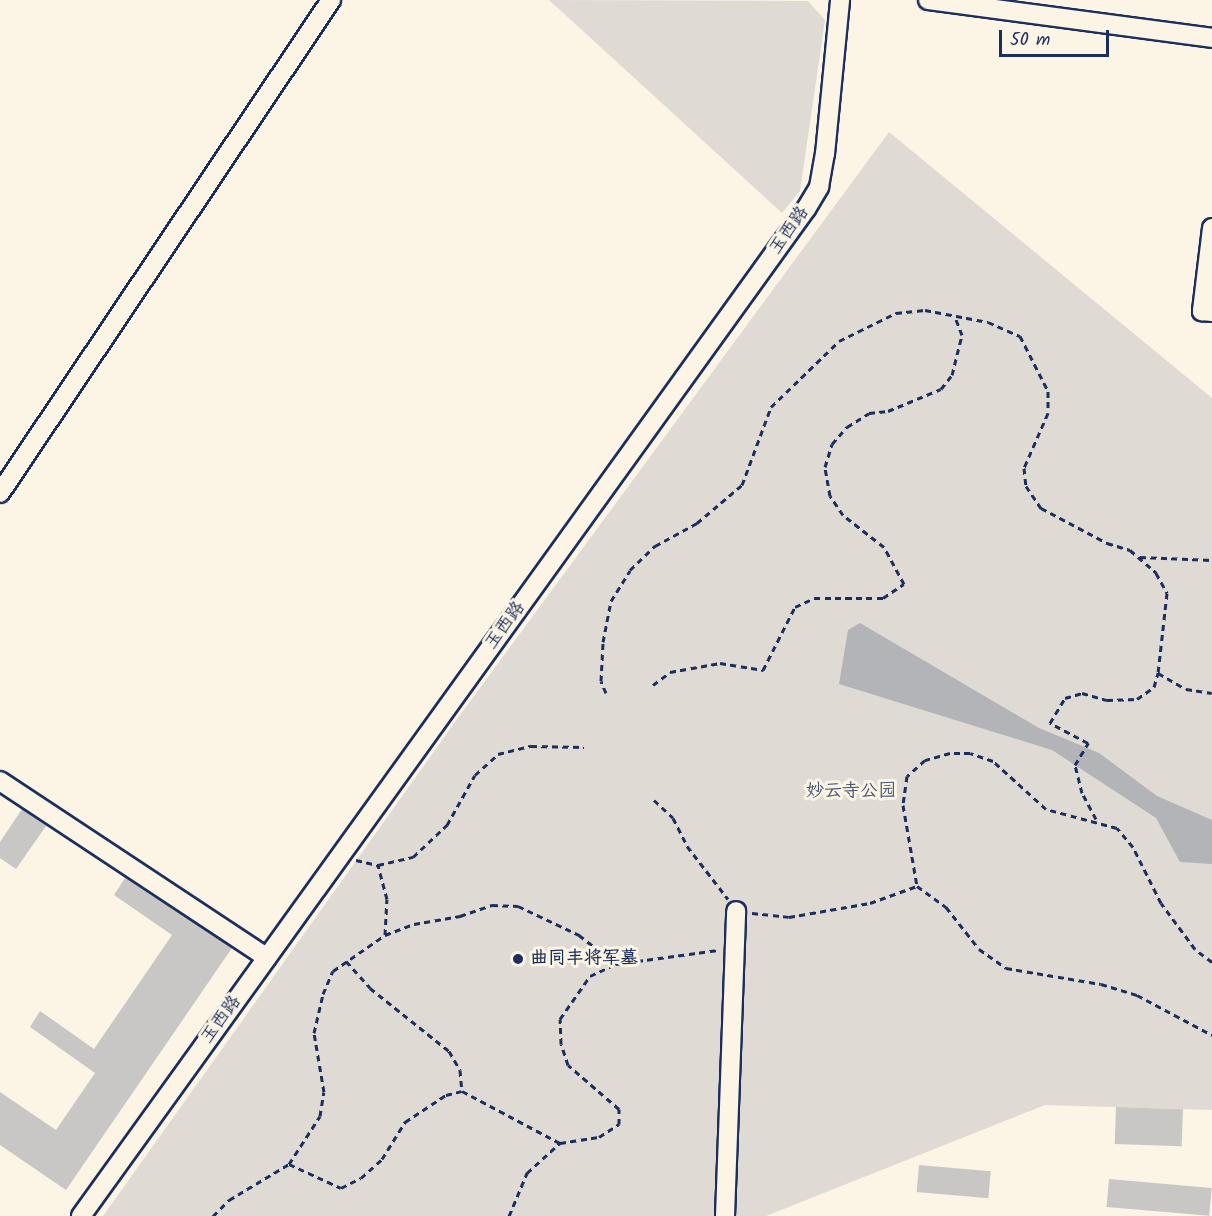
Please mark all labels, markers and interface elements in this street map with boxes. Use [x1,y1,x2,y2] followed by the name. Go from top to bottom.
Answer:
[1002,18,1112,56] scale bar
[1010,26,1050,55] text: 50 m
[766,203,814,259] street label: 玉西路
[481,598,531,654] street label: 玉西路
[806,781,896,803] park label: 妙云寺公园
[530,948,638,970] place label: 曲同丰将军墓
[511,952,525,966] marker: 曲同丰将军墓
[197,992,247,1048] street label: 玉西路

